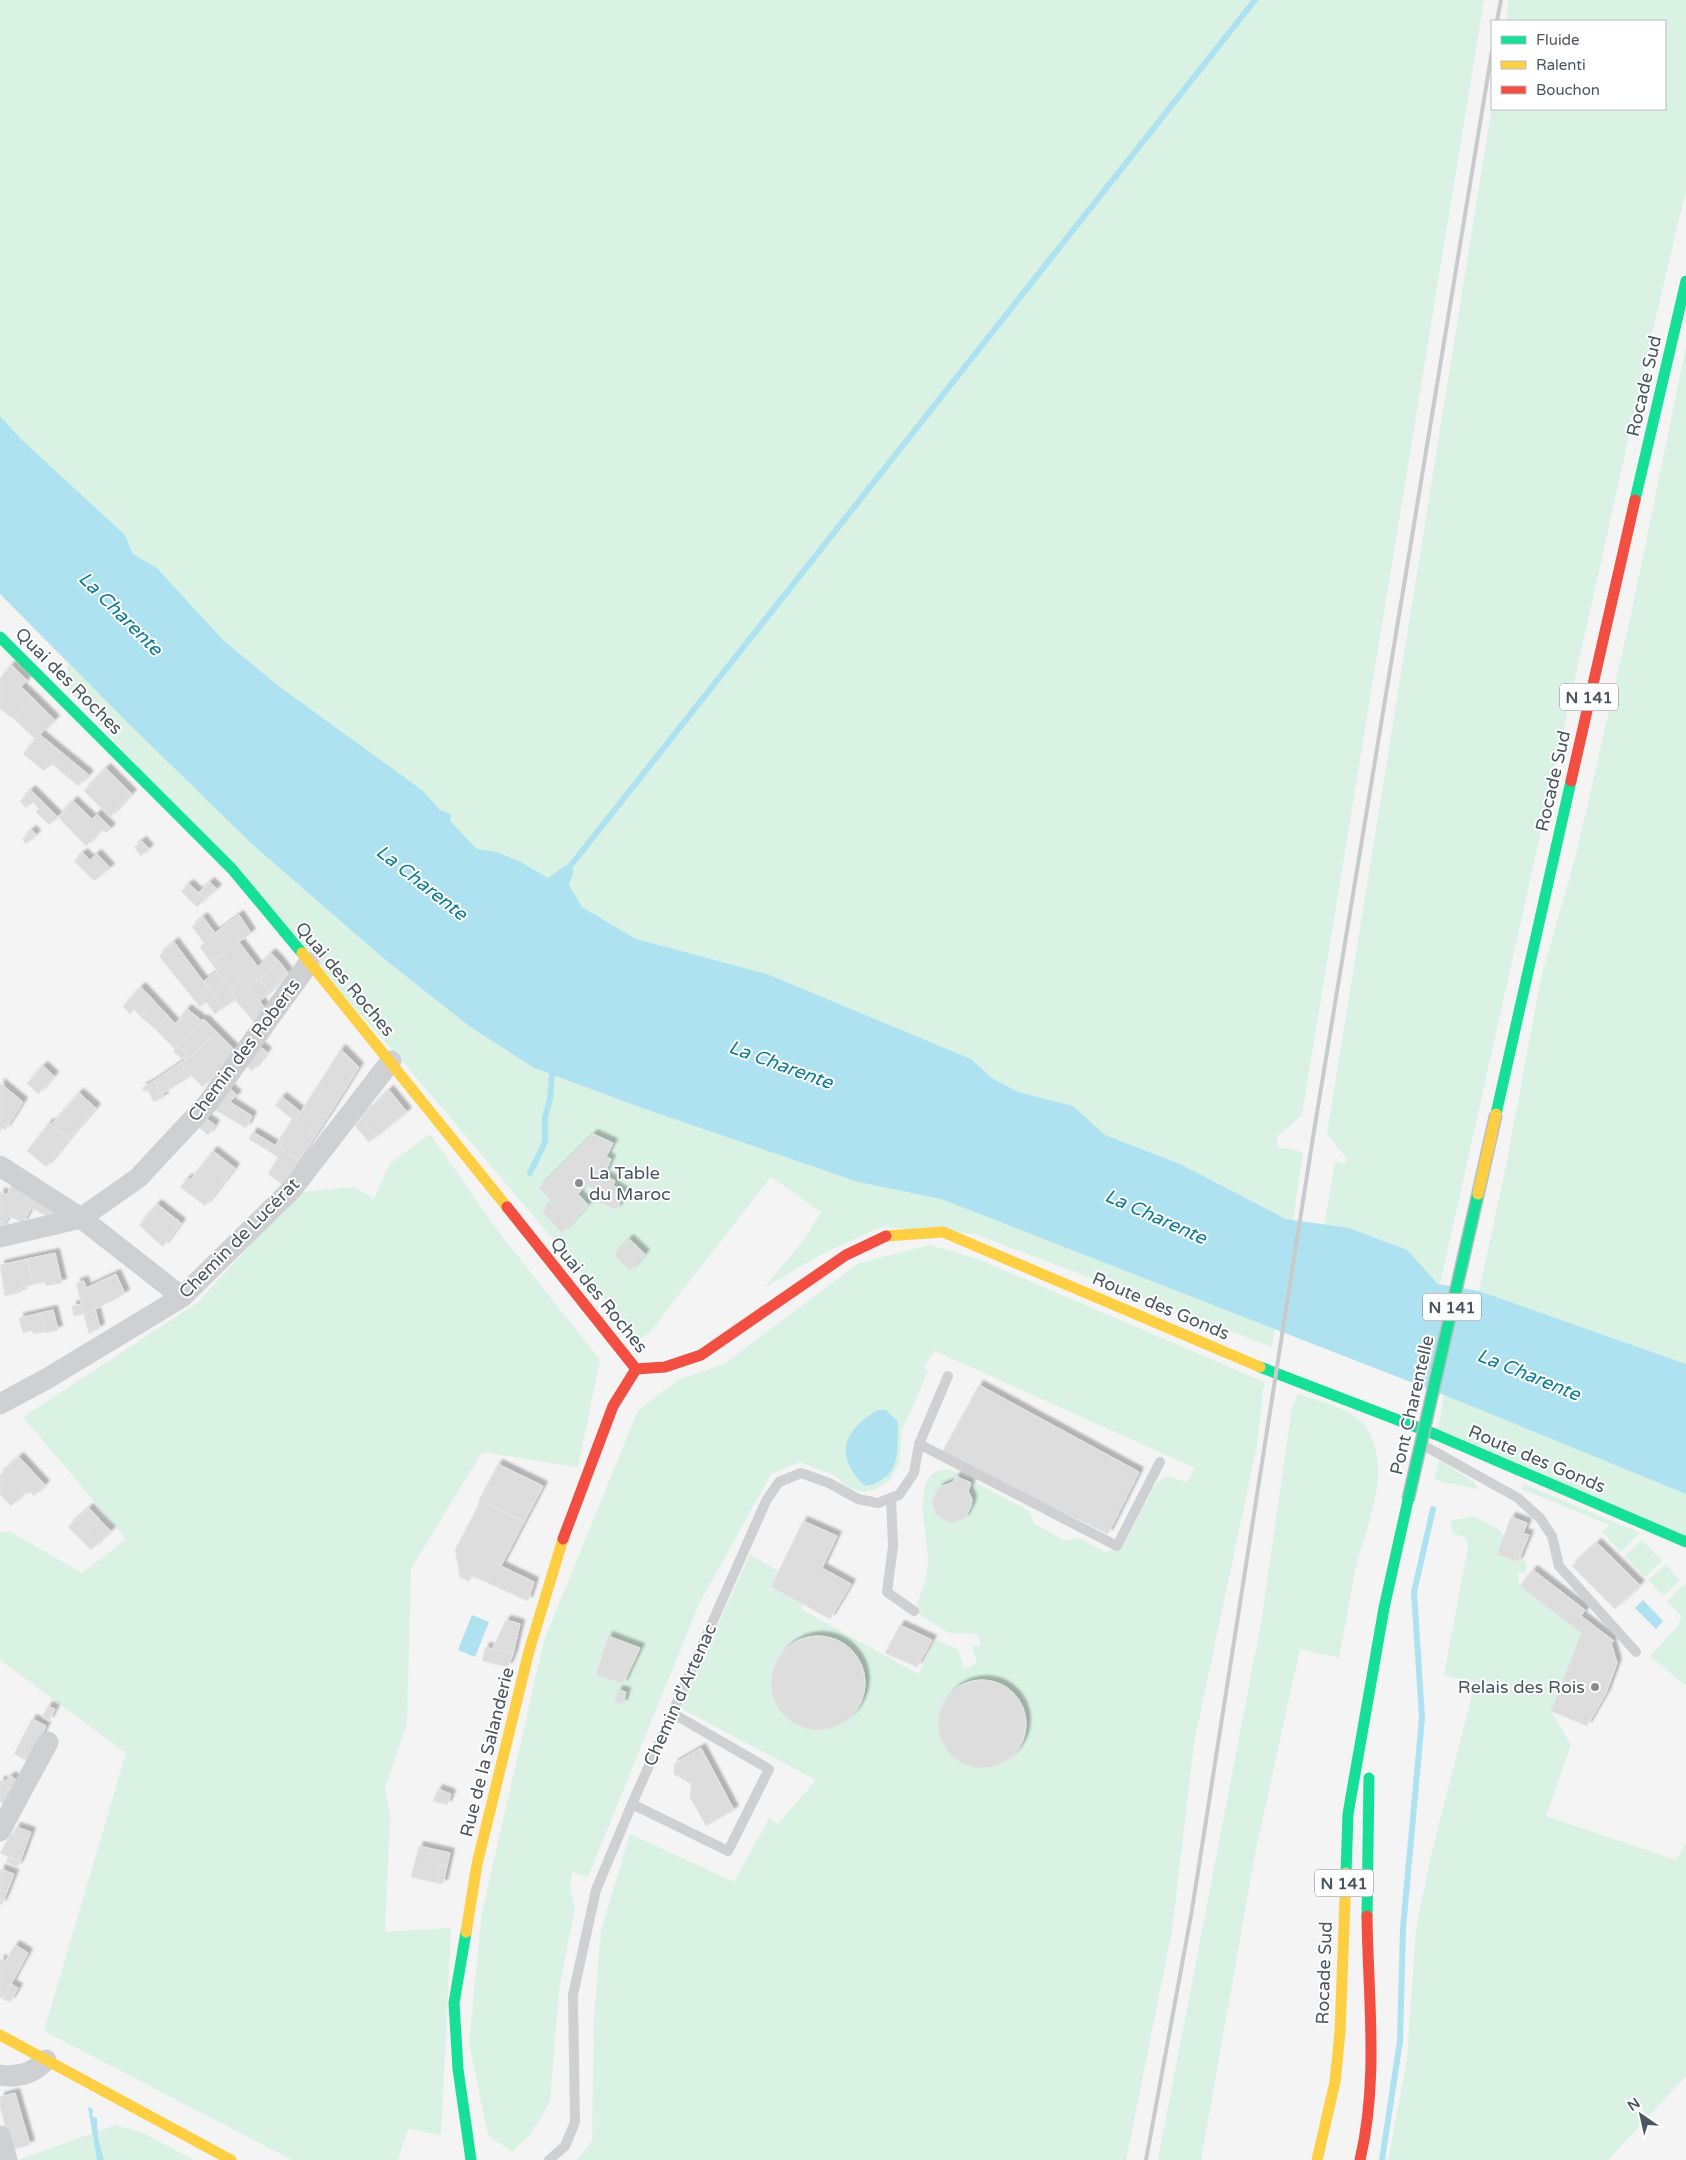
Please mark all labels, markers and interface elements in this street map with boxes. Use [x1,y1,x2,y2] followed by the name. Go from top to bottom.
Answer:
[1491,20,1666,110] legend
[1536,31,1580,49] text: Fluide
[1536,56,1586,74] text: Ralenti
[1536,81,1600,99] text: Bouchon
[1622,333,1666,439] street label: Rocade Sud
[74,567,167,661] water label: La Charente
[11,623,127,739] street label: Quai des Roches
[1560,684,1618,710] road number: N 141
[1531,728,1575,834] street label: Rocade Sud
[372,841,472,926] water label: La Charente
[291,917,399,1041] street label: Quai des Roches
[183,974,305,1126] street label: Chemin des Roberts
[726,1036,837,1094] water label: La Charente
[589,1162,671,1205] place label: La Table du Maroc
[174,1173,304,1303] street label: Chemin de Lucérat
[573,1177,585,1189] marker: La Table du Maroc
[1101,1185,1211,1250] water label: La Charente
[546,1233,652,1357] street label: Quai des Roches
[1089,1267,1233,1345] street label: Route des Gonds
[1423,1294,1481,1320] road number: N 141
[1385,1333,1439,1477] street label: Pont Charentelle
[1474,1344,1584,1406] water label: La Charente
[1465,1420,1609,1498] street label: Route des Gonds
[639,1620,721,1770] street label: Chemin d'Artenac
[455,1665,519,1839] street label: Rue de la Salanderie
[1458,1676,1585,1698] place label: Relais des Rois
[1589,1681,1601,1693] marker: Relais des Rois
[1315,1870,1373,1896] road number: N 141
[1311,1921,1337,2025] street label: Rocade Sud
[1616,2090,1666,2140] north arrow
[1625,2094,1643,2115] text: N

